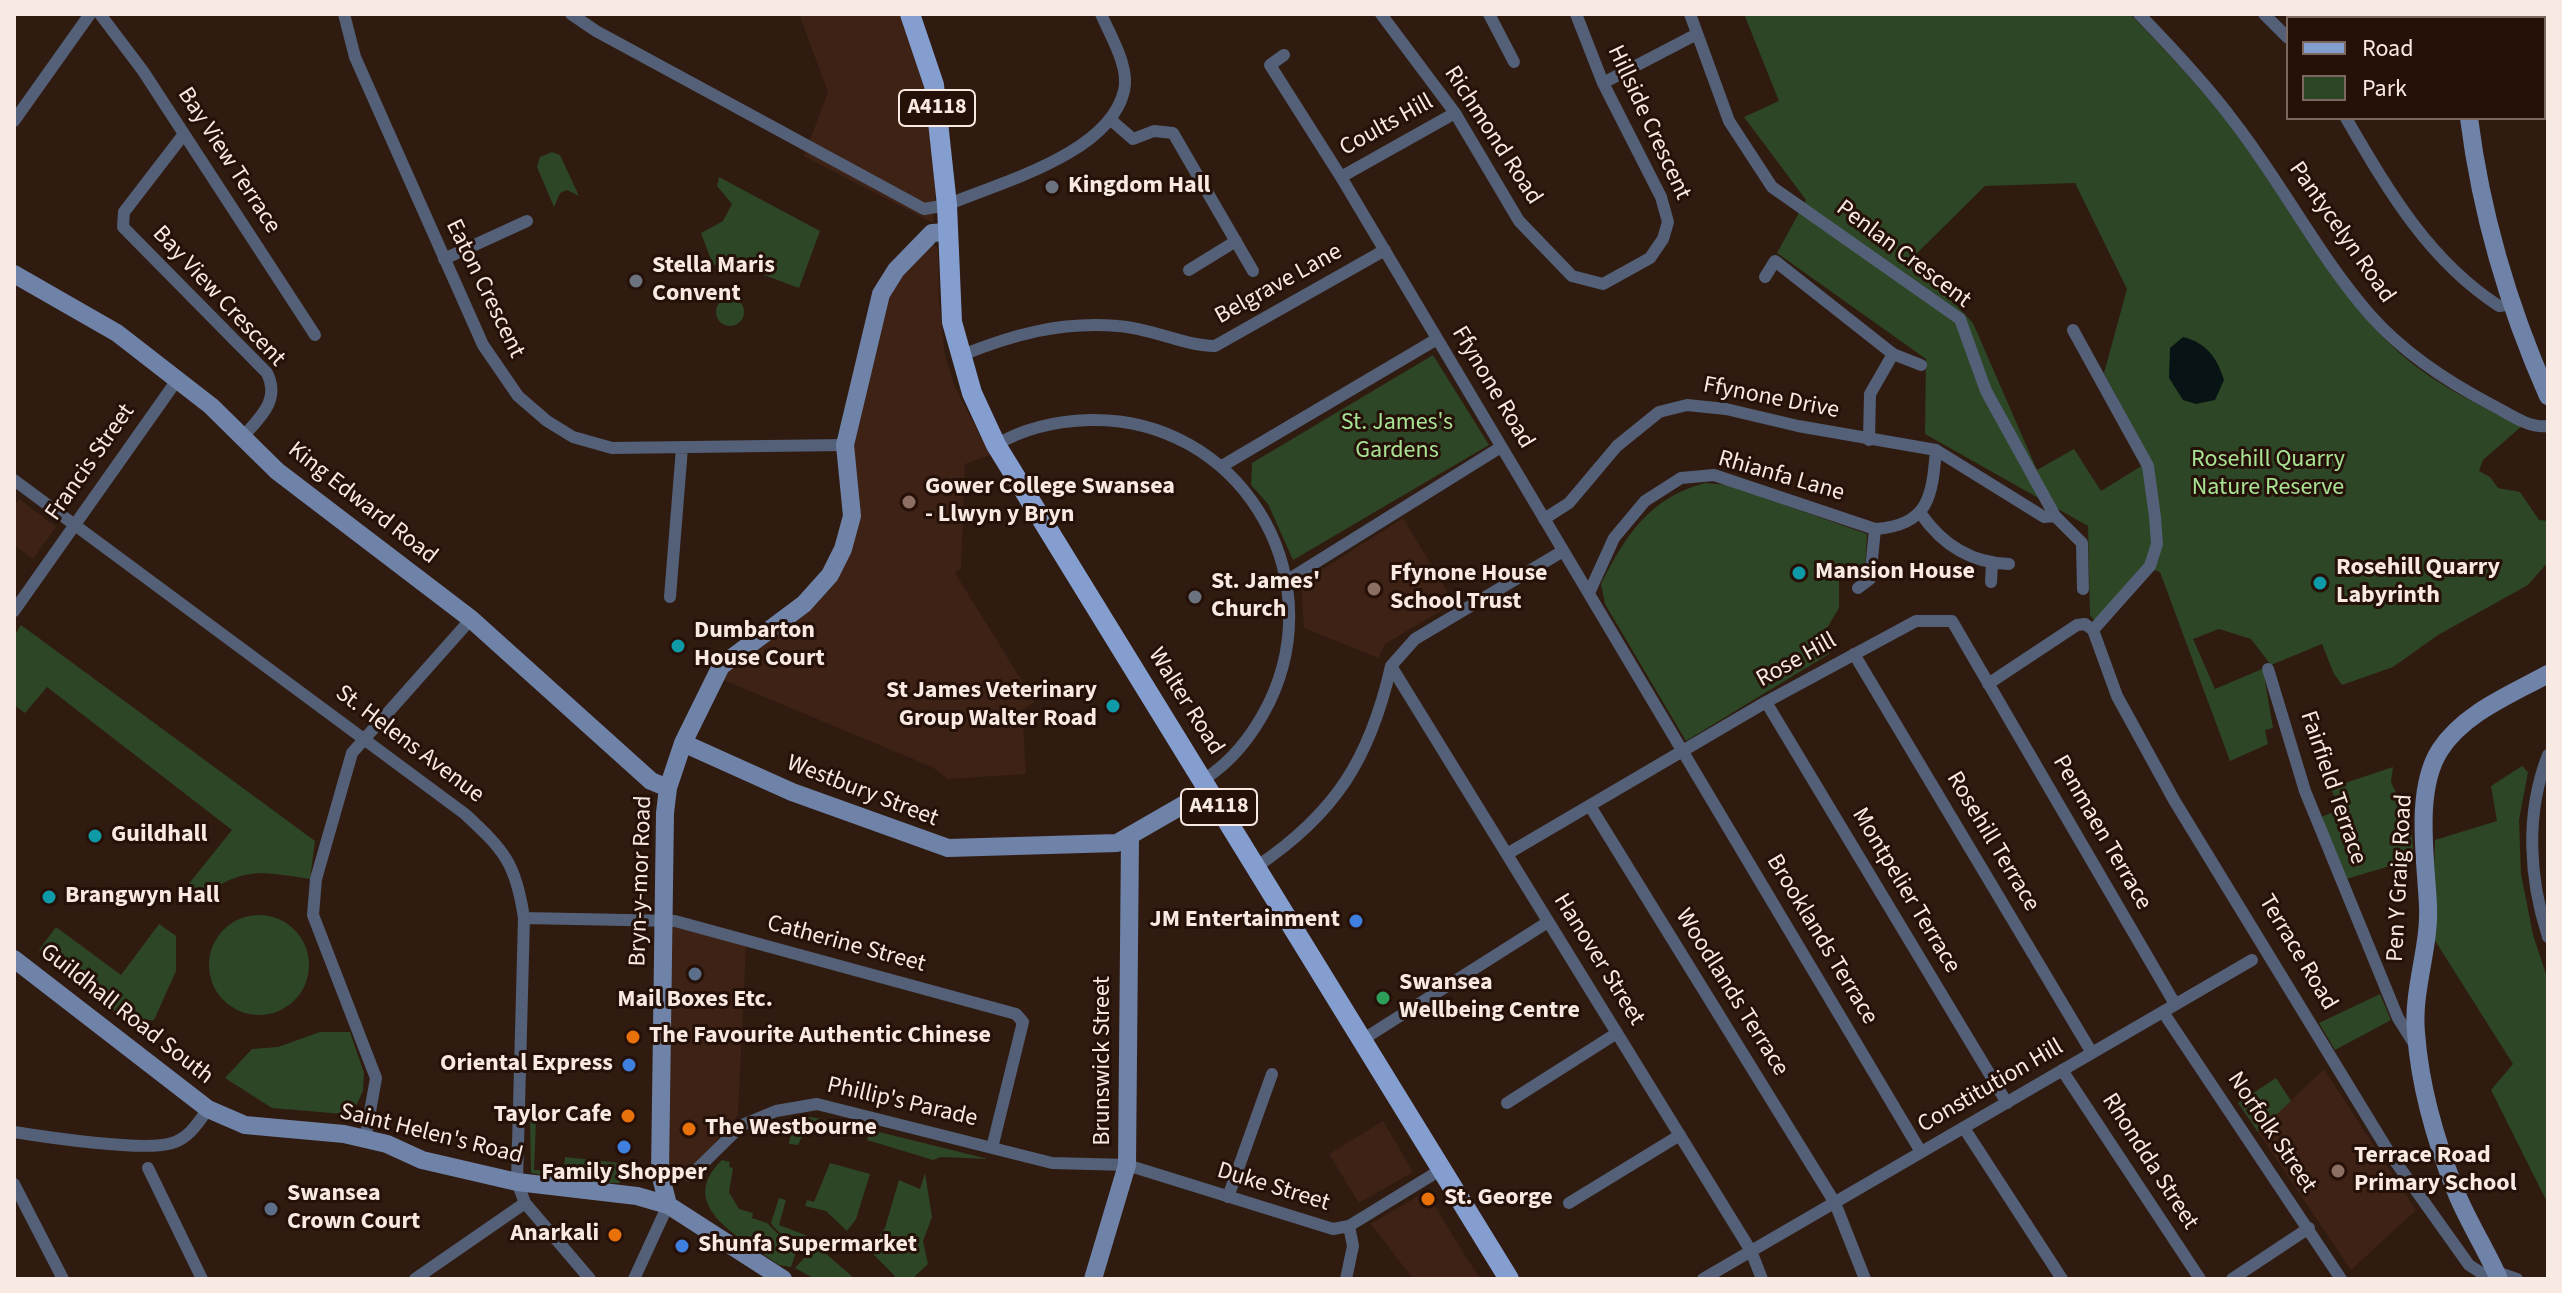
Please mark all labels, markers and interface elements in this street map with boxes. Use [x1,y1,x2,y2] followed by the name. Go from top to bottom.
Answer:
[2286,16,2546,120] legend
[2362,31,2414,66] text: Road
[1600,41,1696,205] street label: Hillside Crescent
[1437,61,1547,211] street label: Richmond Road
[2362,71,2407,106] text: Park
[170,83,286,239] street label: Bay View Terrace
[1335,89,1439,163] street label: Coults Hill
[899,90,975,126] road number: A4118
[2282,157,2400,309] street label: Pantycelyn Road
[1068,173,1210,201] place label: Kingdom Hall
[1043,178,1061,196] marker: Kingdom Hall
[1830,195,1976,315] street label: Penlan Crescent
[438,215,530,363] street label: Eaton Crescent
[145,221,291,373] street label: Bay View Crescent
[1210,238,1348,332] street label: Belgrave Lane
[652,253,775,309] place label: Stella Maris Convent
[627,272,645,290] marker: Stella Maris Convent
[1444,322,1540,454] street label: Ffynone Road
[1700,372,1842,426] street label: Ffynone Drive
[40,399,142,527] street label: Francis Street
[1341,410,1453,466] park label: St. James's Gardens
[281,437,443,571] street label: King Edward Road
[1715,445,1847,509] street label: Rhianfa Lane
[2191,447,2345,503] park label: Rosehill Quarry Nature Reserve
[925,474,1175,530] place label: Gower College Swansea - Llwyn y Bryn
[900,493,918,511] marker: Gower College Swansea - Llwyn y Bryn
[2336,555,2500,611] place label: Rosehill Quarry Labyrinth
[1815,559,1975,587] place label: Mansion House
[1390,561,1547,617] place label: Ffynone House School Trust
[1790,564,1808,582] marker: Mansion House
[1211,569,1320,625] place label: St. James' Church
[2311,574,2329,592] marker: Rosehill Quarry Labyrinth
[1365,580,1383,598] marker: Ffynone House School Trust
[1186,588,1204,606] marker: St. James' Church
[694,618,825,674] place label: Dumbarton House Court
[1752,627,1842,695] street label: Rose Hill
[669,637,687,655] marker: Dumbarton House Court
[1141,643,1229,761] street label: Walter Road
[886,678,1097,734] place label: St James Veterinary Group Walter Road
[329,680,489,810] street label: St. Helens Avenue
[1104,697,1122,715] marker: St James Veterinary Group Walter Road
[2292,708,2372,868] street label: Fairfield Terrace
[782,750,942,834] street label: Westbury Street
[2045,751,2157,915] street label: Penmaen Terrace
[1939,767,2045,917] street label: Rosehill Terrace
[1181,789,1257,825] road number: A4118
[2382,793,2420,963] street label: Pen Y Graig Road
[625,795,659,967] street label: Bryn-y-mor Road
[1844,803,1966,979] street label: Montpelier Terrace
[111,822,207,850] place label: Guildhall
[86,827,104,845] marker: Guildhall
[1759,850,1883,1030] street label: Brooklands Terrace
[65,883,220,911] place label: Brangwyn Hall
[40,888,58,906] marker: Brangwyn Hall
[1546,889,1650,1031] street label: Hanover Street
[2251,890,2343,1016] street label: Terrace Road
[1668,904,1794,1082] street label: Woodlands Terrace
[1149,907,1340,935] place label: JM Entertainment
[764,910,928,980] street label: Catherine Street
[1347,912,1365,930] marker: JM Entertainment
[34,938,218,1092] street label: Guildhall Road South
[686,965,704,983] marker: Mail Boxes Etc.
[1399,970,1580,1026] place label: Swansea Wellbeing Centre
[1090,976,1118,1146] street label: Brunswick Street
[617,987,773,1015] place label: Mail Boxes Etc.
[1374,989,1392,1007] marker: Swansea Wellbeing Centre
[649,1023,991,1051] place label: The Favourite Authentic Chinese
[624,1028,642,1046] marker: The Favourite Authentic Chinese
[1913,1034,2069,1140] street label: Constitution Hill
[440,1051,613,1079] place label: Oriental Express
[620,1056,638,1074] marker: Oriental Express
[2220,1067,2322,1199] street label: Norfolk Street
[824,1072,980,1134] street label: Phillip's Parade
[2094,1089,2204,1235] street label: Rhondda Street
[337,1098,525,1172] street label: Saint Helen's Road
[494,1102,612,1130] place label: Taylor Cafe
[619,1107,637,1125] marker: Taylor Cafe
[705,1115,877,1143] place label: The Westbourne
[680,1120,698,1138] marker: The Westbourne
[615,1138,633,1156] marker: Family Shopper
[2354,1143,2517,1199] place label: Terrace Road Primary School
[1213,1157,1333,1219] street label: Duke Street
[541,1160,707,1188] place label: Family Shopper
[2329,1162,2347,1180] marker: Terrace Road Primary School
[287,1181,420,1237] place label: Swansea Crown Court
[1444,1185,1553,1213] place label: St. George
[1419,1190,1437,1208] marker: St. George
[262,1200,280,1218] marker: Swansea Crown Court
[510,1221,599,1249] place label: Anarkali
[606,1226,624,1244] marker: Anarkali
[698,1232,917,1260] place label: Shunfa Supermarket
[673,1237,691,1255] marker: Shunfa Supermarket

